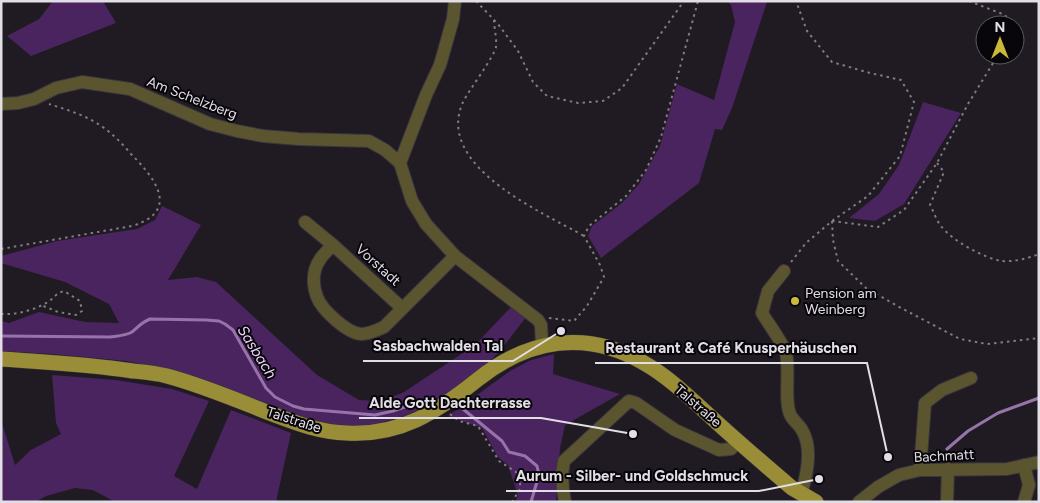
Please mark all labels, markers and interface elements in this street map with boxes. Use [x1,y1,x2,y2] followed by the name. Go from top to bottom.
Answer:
[975,15,1025,65] north arrow
[995,19,1005,36] text: N
[144,73,240,123] street label: Am Schelzberg
[352,240,404,290] street label: Vorstadt
[805,285,877,318] place label: Pension am Weinberg
[789,295,801,307] marker: Pension am Weinberg
[234,322,280,382] water label: Sasbach
[363,331,513,361] callout: Sasbachwalden Tal
[595,333,867,363] callout: Restaurant & Café Knusperhäuschen
[373,337,503,355] text: Sasbachwalden Tal
[605,339,857,357] text: Restaurant & Café Knusperhäuschen
[671,381,725,431] street label: Talstraße
[359,388,541,418] callout: Alde Gott Dachterrasse
[369,394,532,412] text: Alde Gott Dachterrasse
[265,403,324,437] street label: Talstraße
[913,446,975,466] street label: Bachmatt
[506,461,759,491] callout: Aurum - Silber- und Goldschmuck
[516,467,748,485] text: Aurum - Silber- und Goldschmuck

